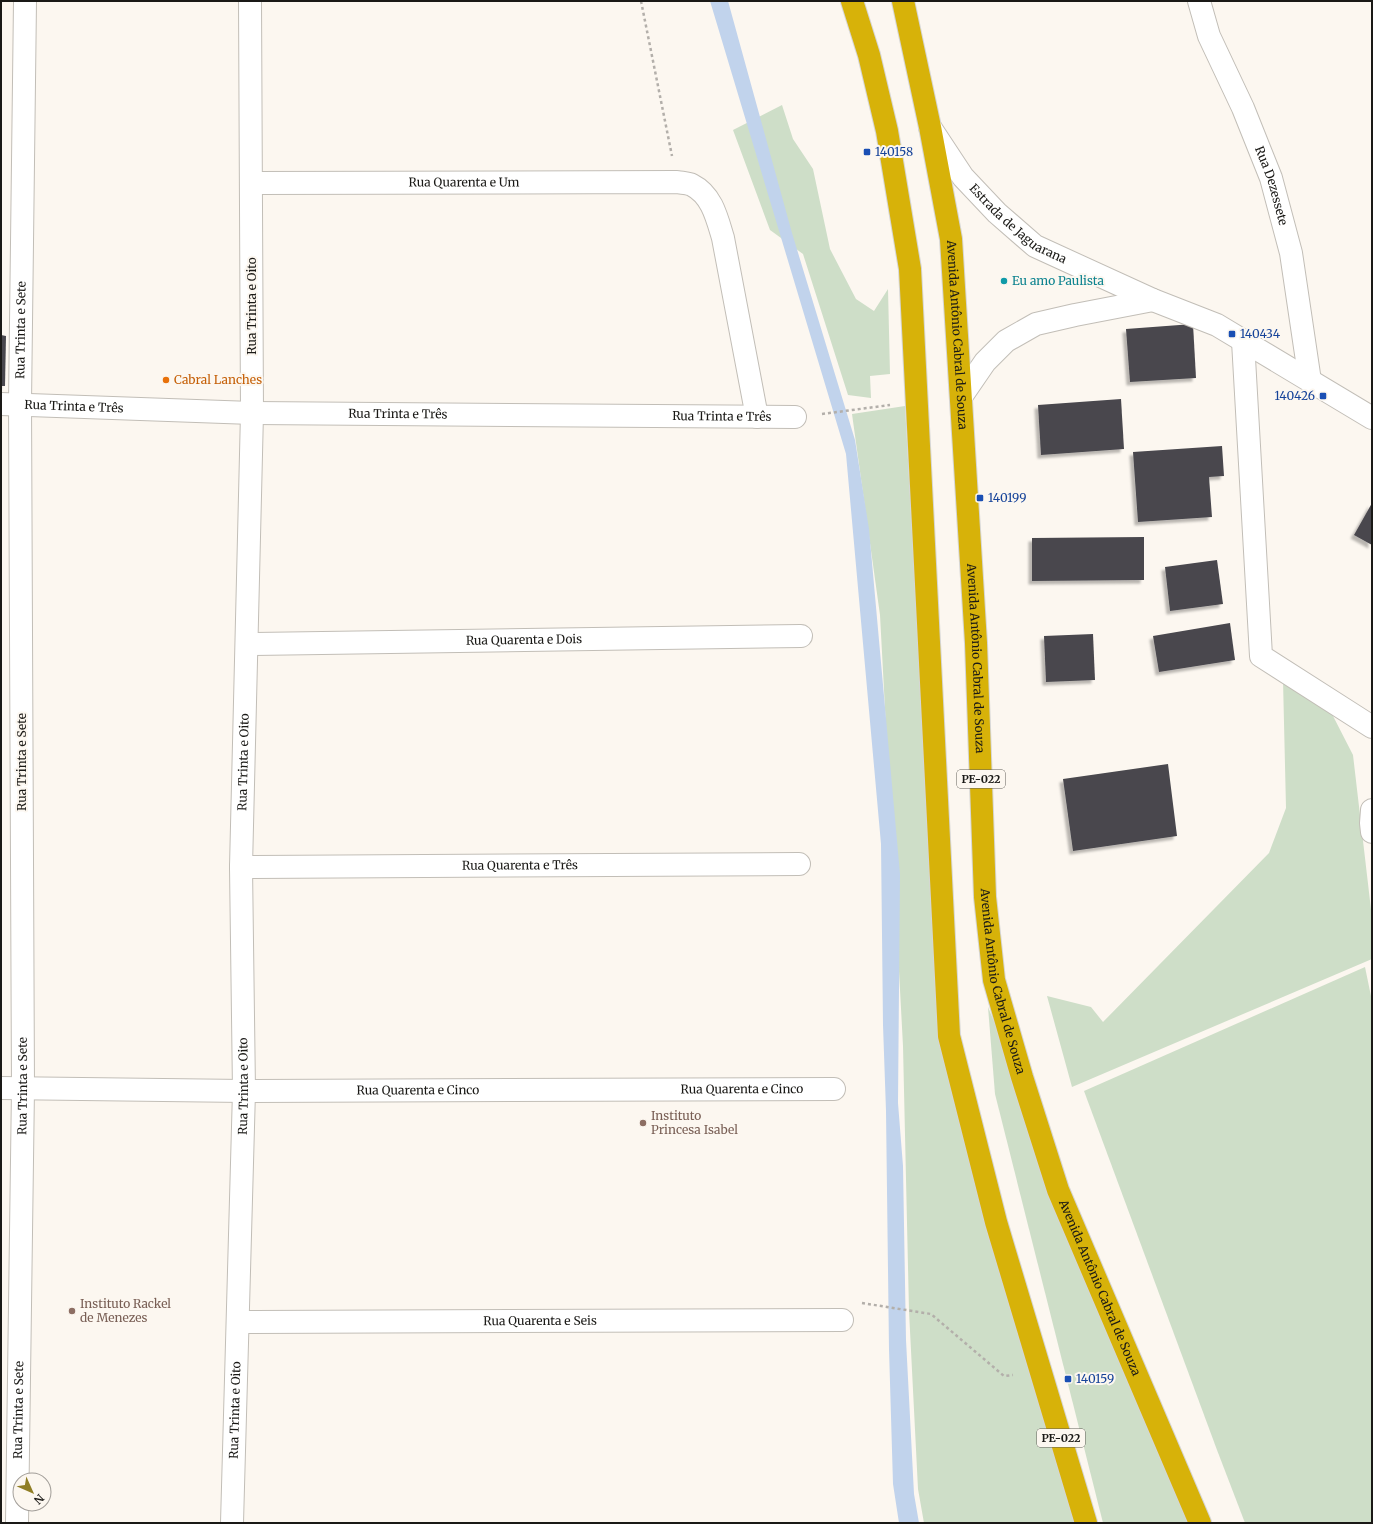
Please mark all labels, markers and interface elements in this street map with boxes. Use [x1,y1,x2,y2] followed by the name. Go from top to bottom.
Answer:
[875,144,913,159] place label: 140158
[1252,144,1291,227] street label: Rua Dezessete
[862,147,872,157] marker: 140158
[409,174,519,190] street label: Rua Quarenta e Um
[966,181,1070,267] street label: Estrada de Jaguarana
[944,239,971,431] street label: Avenida Antônio Cabral de Souza
[244,257,259,355] street label: Rua Trinta e Oito
[1012,273,1105,288] place label: Eu amo Paulista
[999,276,1009,286] marker: Eu amo Paulista
[12,281,29,379] street label: Rua Trinta e Sete
[1240,326,1281,341] place label: 140434
[1227,329,1237,339] marker: 140434
[174,372,262,387] place label: Cabral Lanches
[161,375,171,385] marker: Cabral Lanches
[1275,388,1315,403] place label: 140426
[1318,391,1328,401] marker: 140426
[24,397,124,415] street label: Rua Trinta e Três
[348,406,448,421] street label: Rua Trinta e Três
[672,408,772,424] street label: Rua Trinta e Três
[988,490,1027,505] place label: 140199
[975,493,985,503] marker: 140199
[964,562,988,754] street label: Avenida Antônio Cabral de Souza
[466,631,582,648] street label: Rua Quarenta e Dois
[14,713,29,811] street label: Rua Trinta e Sete
[234,713,252,811] street label: Rua Trinta e Oito
[957,770,1005,788] road number: PE-022
[462,857,578,873] street label: Rua Quarenta e Três
[978,887,1029,1076] street label: Avenida Antônio Cabral de Souza
[14,1037,30,1135] street label: Rua Trinta e Sete
[235,1037,251,1135] street label: Rua Trinta e Oito
[681,1081,803,1097] street label: Rua Quarenta e Cinco
[357,1082,479,1098] street label: Rua Quarenta e Cinco
[651,1108,738,1137] place label: Instituto Princesa Isabel
[638,1118,648,1128] marker: Instituto Princesa Isabel
[1056,1196,1144,1378] street label: Avenida Antônio Cabral de Souza
[80,1296,171,1325] place label: Instituto Rackel de Menezes
[67,1306,77,1316] marker: Instituto Rackel de Menezes
[483,1313,597,1328] street label: Rua Quarenta e Seis
[10,1361,26,1459] street label: Rua Trinta e Sete
[226,1361,243,1459] street label: Rua Trinta e Oito
[1076,1371,1114,1386] place label: 140159
[1063,1374,1073,1384] marker: 140159
[1037,1429,1085,1447] road number: PE-022
[12,1472,52,1512] north arrow
[31,1491,47,1507] text: N

